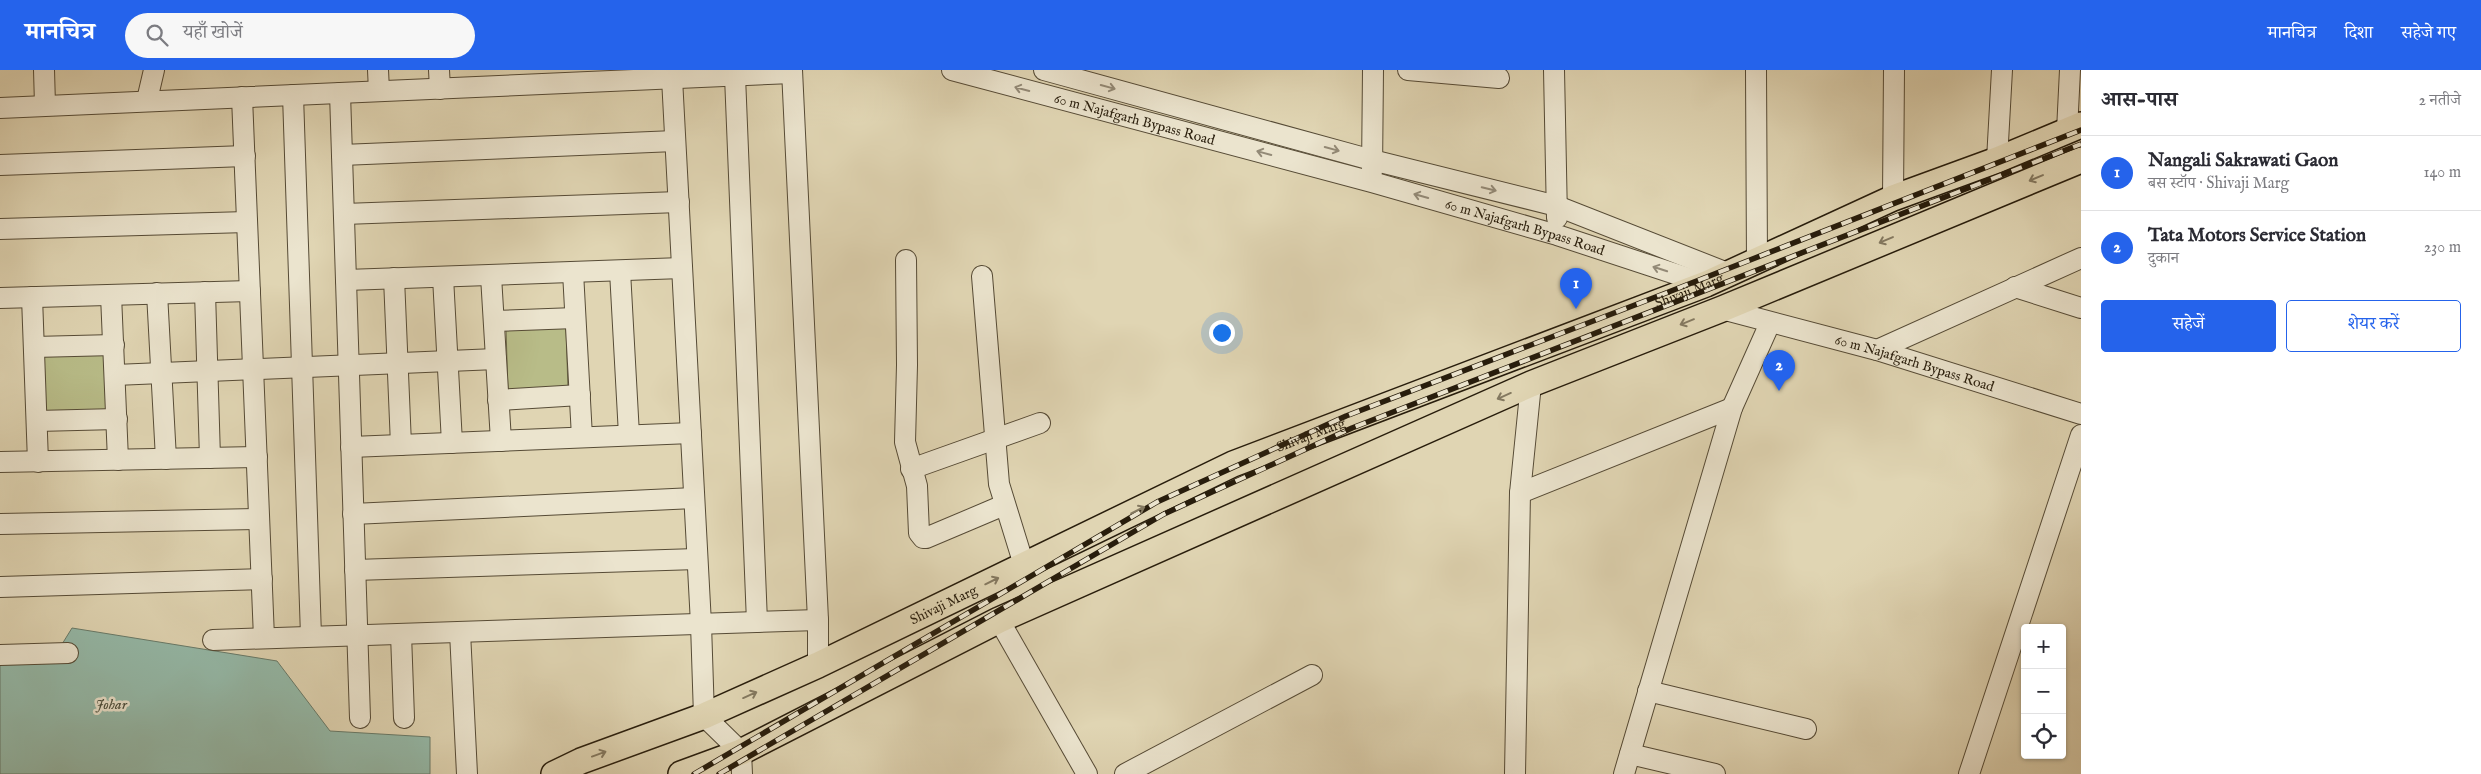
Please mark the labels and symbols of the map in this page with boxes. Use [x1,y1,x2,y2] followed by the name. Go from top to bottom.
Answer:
[1099,83,1115,93] one-way arrow
[1015,84,1031,93] one-way arrow
[1052,90,1217,150] street label: 60 m Najafgarh Bypass Road
[1324,145,1340,154] one-way arrow
[1257,148,1273,157] one-way arrow
[2029,174,2044,184] one-way arrow
[1481,185,1497,194] one-way arrow
[1413,190,1429,200] one-way arrow
[1443,195,1607,260] street label: 60 m Najafgarh Bypass Road
[1879,236,1894,246] one-way arrow
[1652,264,1668,273] one-way arrow
[1560,268,1592,309] pin: 1
[1652,269,1727,313] street label: Shivaji Marg
[1680,318,1695,327] one-way arrow
[1209,320,1235,346] your location
[1833,331,1997,396] street label: 60 m Najafgarh Bypass Road
[1763,350,1795,391] pin: 2
[1497,392,1512,402] one-way arrow
[1274,414,1349,457] street label: Shivaji Marg
[1130,505,1145,514] one-way arrow
[984,576,999,585] one-way arrow
[907,581,981,629] street label: Shivaji Marg
[742,690,757,700] one-way arrow
[95,695,128,714] water label: Johar
[590,749,606,758] one-way arrow

